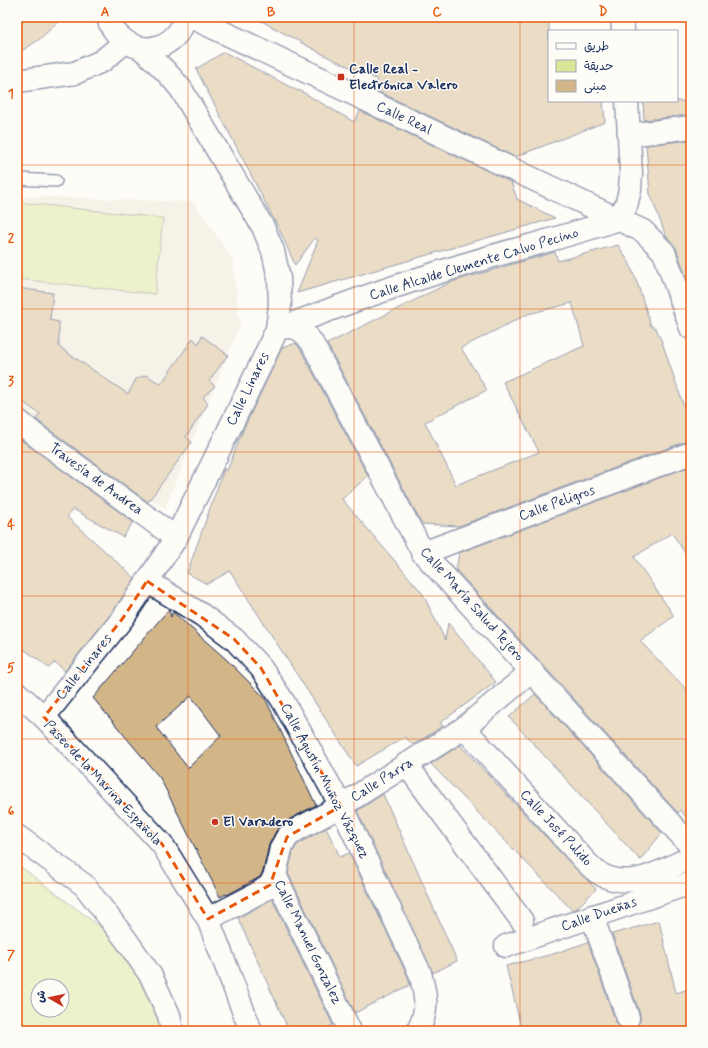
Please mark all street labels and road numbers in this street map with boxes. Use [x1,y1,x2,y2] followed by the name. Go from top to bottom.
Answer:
[373,97,435,139] street label: Calle Real
[367,224,581,304] street label: Calle Alcalde Clemente Calvo Pecino
[222,349,274,429] street label: Calle Linares
[46,439,147,519] street label: Travesía de Andrea
[516,481,598,525] street label: Calle Peligros
[416,543,528,665] street label: Calle María Salud Tejero
[52,630,116,704] street label: Calle Linares
[276,700,374,862] street label: Calle Agustín Muñoz Vázquez
[40,716,166,850] street label: Paseo de la Marina Española
[347,754,417,806] street label: Calle Parra
[516,786,596,870] street label: Calle José Pulido
[270,877,346,1008] street label: Calle Manuel Gonzalez
[559,893,639,935] street label: Calle Dueñas

